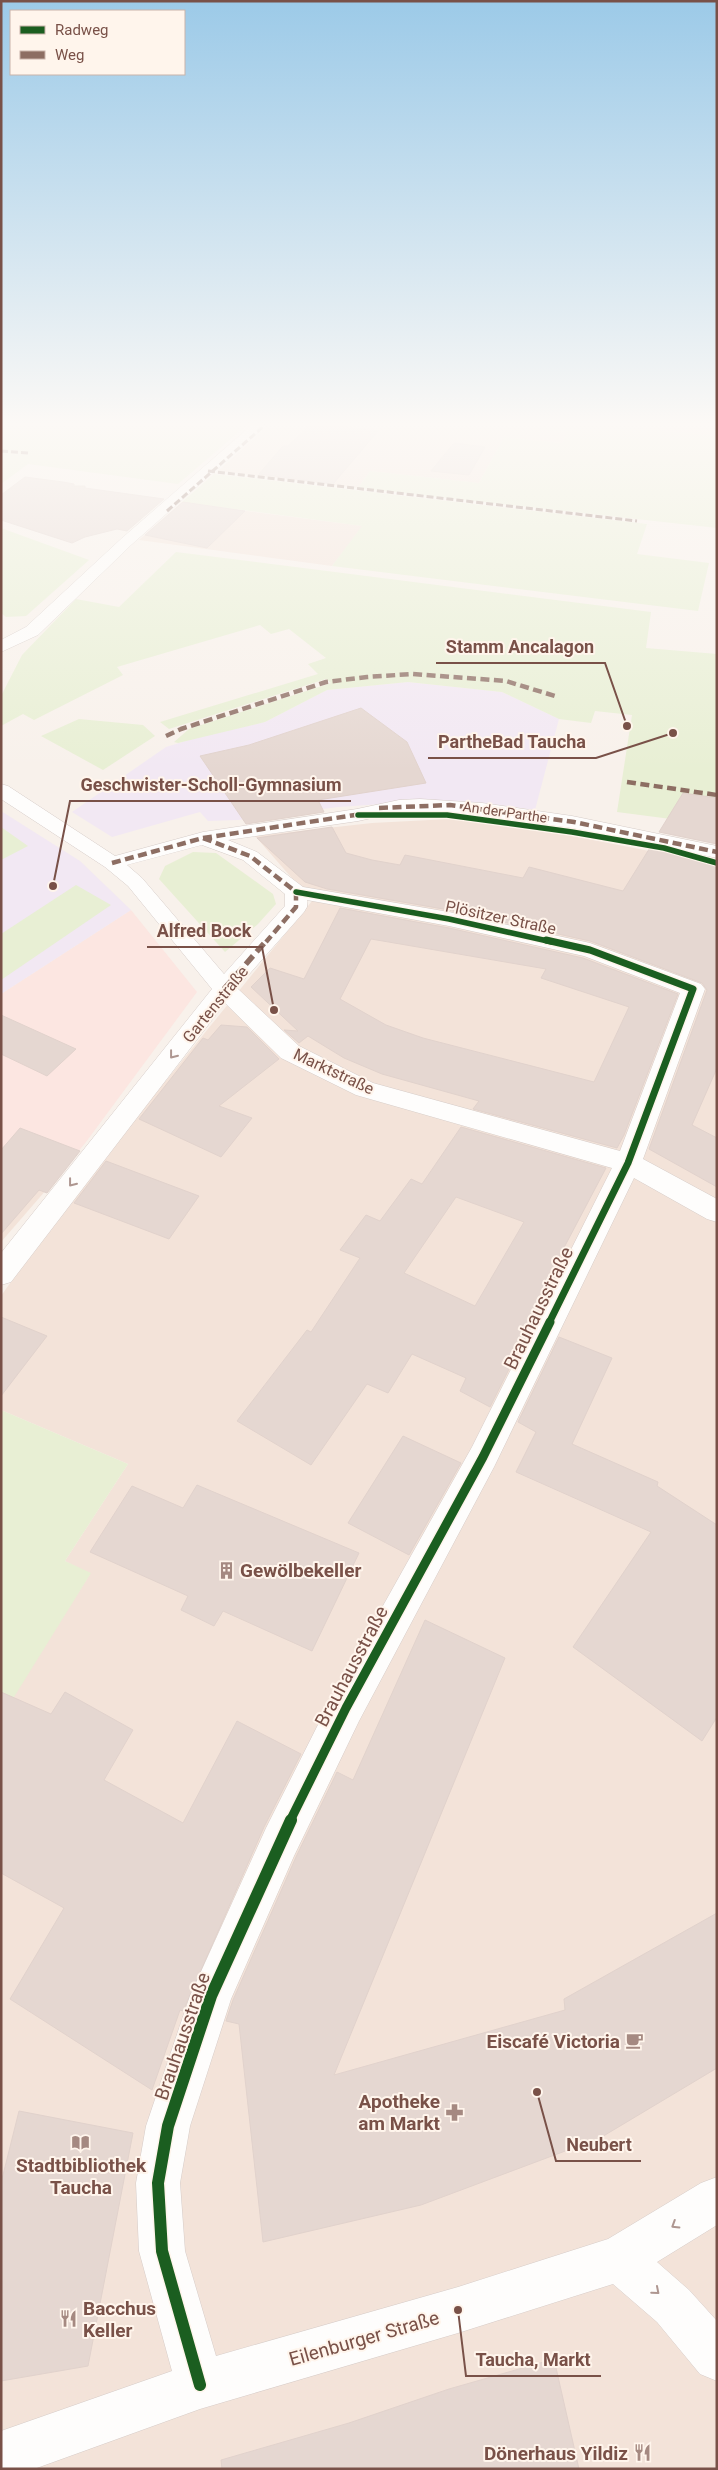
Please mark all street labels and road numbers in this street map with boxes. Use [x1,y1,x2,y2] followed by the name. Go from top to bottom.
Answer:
[462,798,548,826] street label: An der Parthe
[444,896,558,939] street label: Plösitzer Straße
[179,962,252,1047] street label: Gartenstraße
[290,1045,377,1098] street label: Marktstraße
[499,1243,578,1373] street label: Brauhausstraße
[310,1602,393,1731] street label: Brauhausstraße
[150,1969,215,2103] street label: Brauhausstraße
[286,2306,442,2371] street label: Eilenburger Straße

